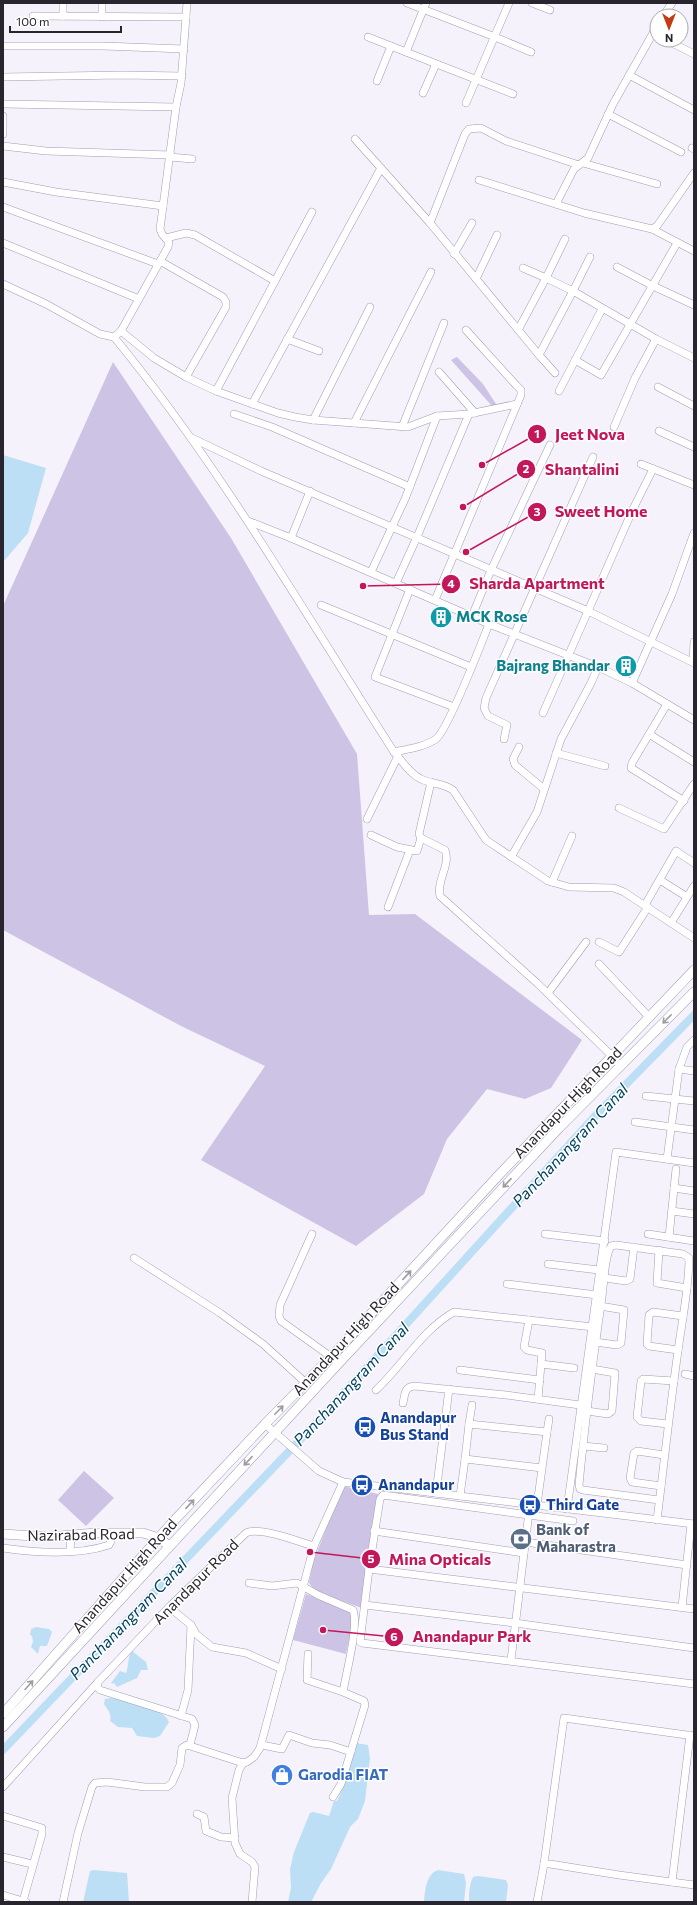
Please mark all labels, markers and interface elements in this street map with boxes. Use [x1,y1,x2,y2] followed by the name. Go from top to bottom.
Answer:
[10,8,121,34] scale bar
[649,8,689,48] north arrow
[16,14,50,28] text: 100 m
[665,32,673,45] text: N
[527,420,633,448] callout: Jeet Nova
[555,424,625,443] text: Jeet Nova
[534,426,540,440] text: 1
[516,455,627,483] callout: Shantalini
[545,459,619,478] text: Shantalini
[523,461,530,475] text: 2
[527,498,655,526] callout: Sweet Home
[555,501,647,520] text: Sweet Home
[534,504,541,518] text: 3
[441,570,613,598] callout: Sharda Apartment
[469,573,605,592] text: Sharda Apartment
[447,576,455,590] text: 4
[428,604,454,630] building icon: MCK Rose
[456,607,527,625] place label: MCK Rose
[613,653,639,679] building icon: Bajrang Bhandar
[496,656,610,674] place label: Bajrang Bhandar
[662,1014,672,1024] one-way arrow
[509,1043,625,1162] street label: Anandapur High Road
[508,1079,632,1210] water label: Panchanangram Canal
[503,1178,512,1188] one-way arrow
[402,1270,412,1280] one-way arrow
[288,1278,402,1398] street label: Anandapur High Road
[289,1318,413,1449] water label: Panchanangram Canal
[274,1405,284,1415] one-way arrow
[380,1408,456,1443] place label: Anandapur Bus Stand
[352,1414,378,1440] bus stop icon: Anandapur Bus Stand
[243,1456,253,1466] one-way arrow
[349,1472,375,1498] bus stop icon: Anandapur
[378,1475,454,1493] place label: Anandapur
[517,1492,543,1518] bus stop icon: Third Gate
[546,1495,619,1513] place label: Third Gate
[185,1499,195,1509] one-way arrow
[68,1514,180,1636] street label: Anandapur High Road
[536,1520,616,1555] place label: Bank of Maharastra
[27,1524,135,1544] street label: Nazirabad Road
[508,1526,534,1552] bank icon: Bank of Maharastra
[149,1535,242,1628] street label: Anandapur Road
[361,1545,499,1573] callout: Mina Opticals
[389,1549,491,1568] text: Mina Opticals
[368,1551,375,1565] text: 5
[65,1553,191,1683] water label: Panchanangram Canal
[384,1623,540,1651] callout: Anandapur Park
[412,1626,532,1645] text: Anandapur Park
[390,1629,398,1643] text: 6
[24,1680,33,1690] one-way arrow
[269,1762,295,1788] shop icon: Garodia FIAT
[298,1765,388,1783] place label: Garodia FIAT

